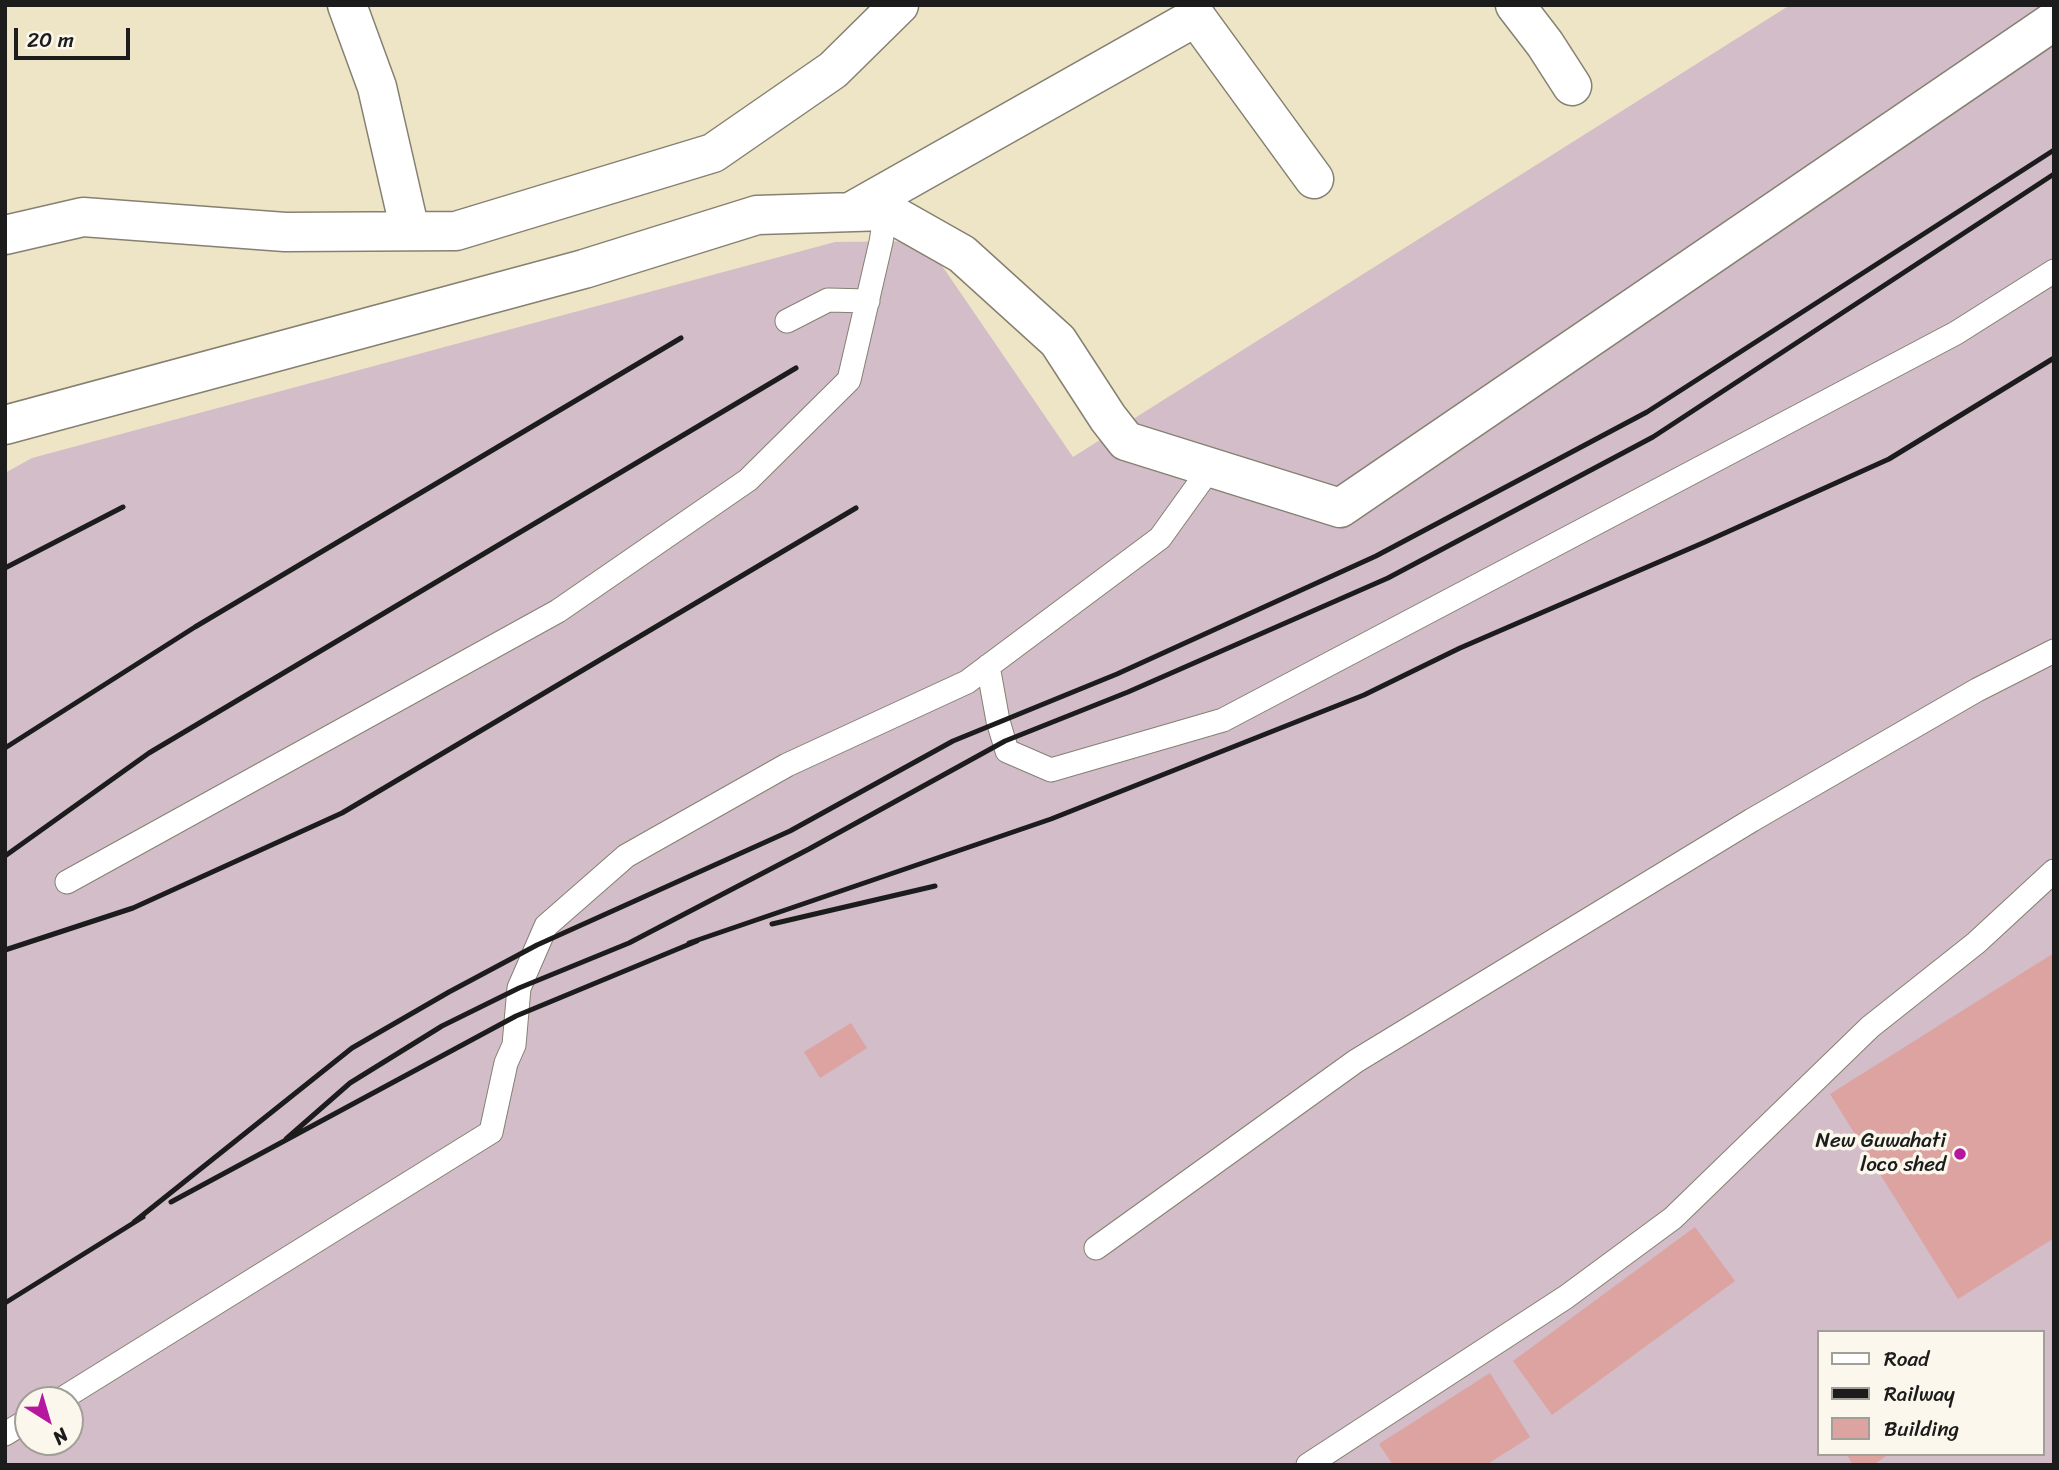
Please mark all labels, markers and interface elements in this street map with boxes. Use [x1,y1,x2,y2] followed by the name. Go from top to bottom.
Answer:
[18,14,133,58] scale bar
[27,21,74,59] text: 20 m
[1815,1129,1946,1179] place label: New Guwahati loco shed
[1952,1146,1968,1162] marker: New Guwahati loco shed
[1818,1330,2045,1456] legend
[1884,1340,1929,1378] text: Road
[1884,1375,1955,1413] text: Railway
[14,1386,84,1456] north arrow
[1884,1410,1959,1448] text: Building
[46,1419,76,1454] text: N

